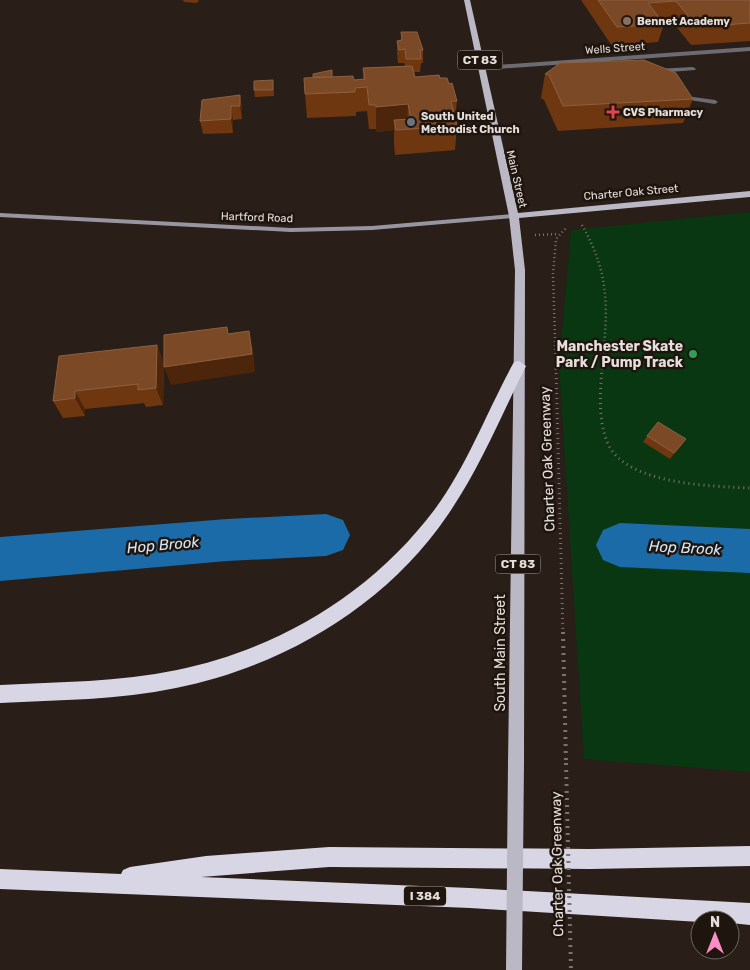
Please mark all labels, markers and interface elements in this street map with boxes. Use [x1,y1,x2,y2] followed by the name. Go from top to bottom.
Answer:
[621,15,633,27] marker: Bennet Academy
[637,15,730,28] place label: Bennet Academy
[585,40,646,57] street label: Wells Street
[458,50,502,70] road number: CT 83
[607,106,619,118] marker: CVS Pharmacy
[623,106,703,119] place label: CVS Pharmacy
[421,110,520,136] place label: South United Methodist Church
[405,116,417,128] marker: South United Methodist Church
[504,149,530,210] street label: Main Street
[583,182,680,203] street label: Charter Oak Street
[221,210,293,225] street label: Hartford Road
[556,338,684,371] place label: Manchester Skate Park / Pump Track
[687,348,699,360] marker: Manchester Skate Park / Pump Track
[536,386,559,532] street label: Charter Oak Greenway
[126,533,200,557] water label: Hop Brook
[648,537,722,559] water label: Hop Brook
[496,554,540,574] road number: CT 83
[492,594,509,712] street label: South Main Street
[548,791,567,937] street label: Charter Oak Greenway
[404,886,446,906] road number: I 384
[690,910,740,960] north arrow
[710,914,720,931] text: N

